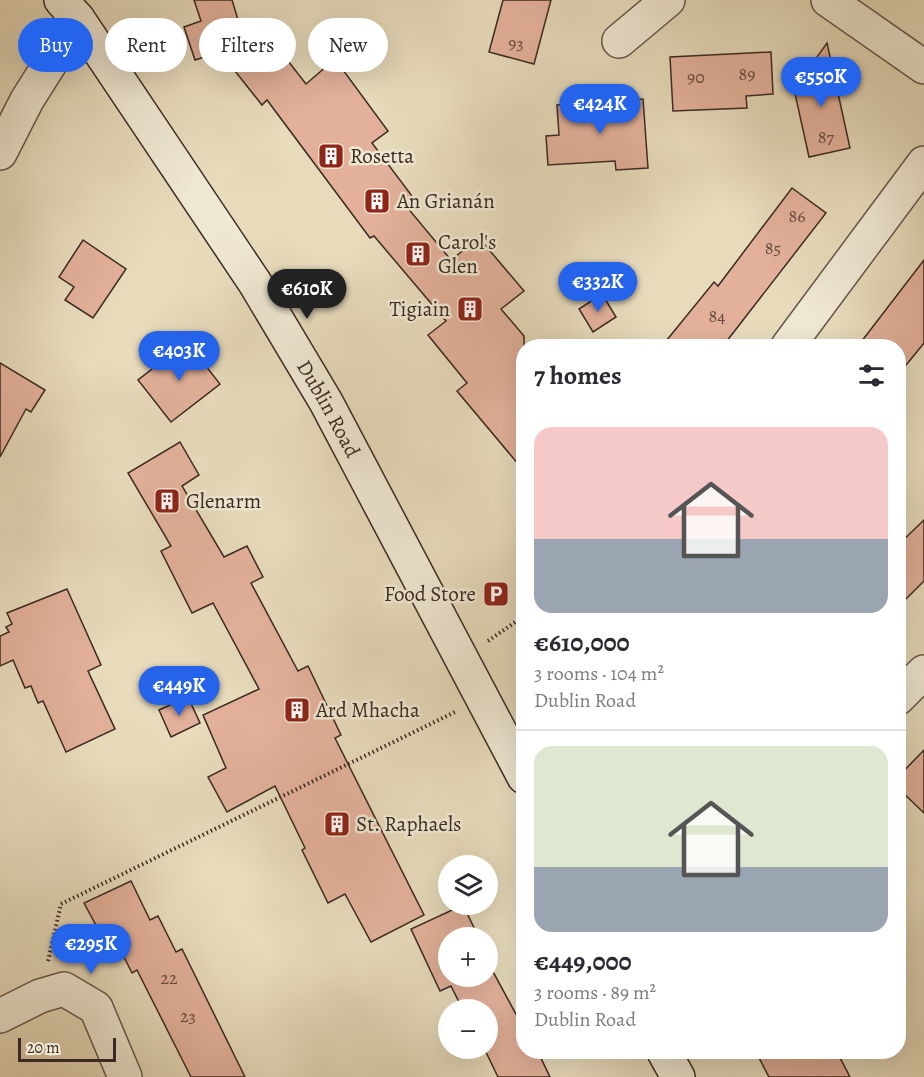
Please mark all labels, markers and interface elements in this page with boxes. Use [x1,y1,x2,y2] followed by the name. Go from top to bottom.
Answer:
[18,18,93,72] chip: Buy
[105,18,187,72] chip: Rent
[199,18,296,72] chip: Filters
[308,18,388,72] chip: New
[508,31,524,55] house number: 93
[779,57,863,108] pin: €550K
[739,62,755,86] house number: 89
[795,63,847,90] text: €550K
[687,65,705,89] house number: 90
[558,84,642,135] pin: €424K
[573,90,627,117] text: €424K
[818,125,835,149] house number: 87
[316,141,346,171] building icon: Rosetta
[350,142,414,170] place label: Rosetta
[362,186,392,216] building icon: An Grianán
[396,187,495,215] place label: An Grianán
[788,204,806,228] house number: 86
[438,228,497,280] place label: Carol's Glen
[765,236,781,260] house number: 85
[403,239,433,269] building icon: Carol's Glen
[556,262,640,313] pin: €332K
[572,268,624,295] text: €332K
[265,269,349,320] pin: €610K
[281,275,333,302] text: €610K
[455,294,485,324] building icon: Tigiain
[390,295,450,323] place label: Tigiain
[709,304,725,328] house number: 84
[137,331,221,382] pin: €403K
[153,337,205,364] text: €403K
[290,355,367,463] street label: Dublin Road
[534,358,622,393] text: 7 homes
[855,359,888,392] icon: filters
[657,466,765,574] icon: home
[152,486,182,516] building icon: Glenarm
[186,487,261,515] place label: Glenarm
[481,579,511,609] parking icon: Food Store
[384,580,476,608] place label: Food Store
[534,625,630,660] text: €610,000
[534,660,664,687] text: 3 rooms · 104 m²
[137,666,221,717] pin: €449K
[153,672,205,699] text: €449K
[534,687,636,714] text: Dublin Road
[282,695,312,725] building icon: Ard Mhacha
[315,696,420,724] place label: Ard Mhacha
[657,785,765,893] icon: home
[322,809,352,839] building icon: St. Raphaels
[356,810,461,838] place label: St. Raphaels
[438,855,498,1059] map controls
[438,855,498,915] button: layers
[49,924,133,975] pin: €295K
[438,927,498,987] button: +
[65,930,117,957] text: €295K
[534,944,632,979] text: €449,000
[160,966,178,990] house number: 22
[534,979,656,1006] text: 3 rooms · 89 m²
[438,999,498,1059] button: −
[180,1004,196,1028] house number: 23
[534,1006,636,1033] text: Dublin Road
[18,1035,116,1062] scale bar
[27,1037,60,1059] text: 20 m

